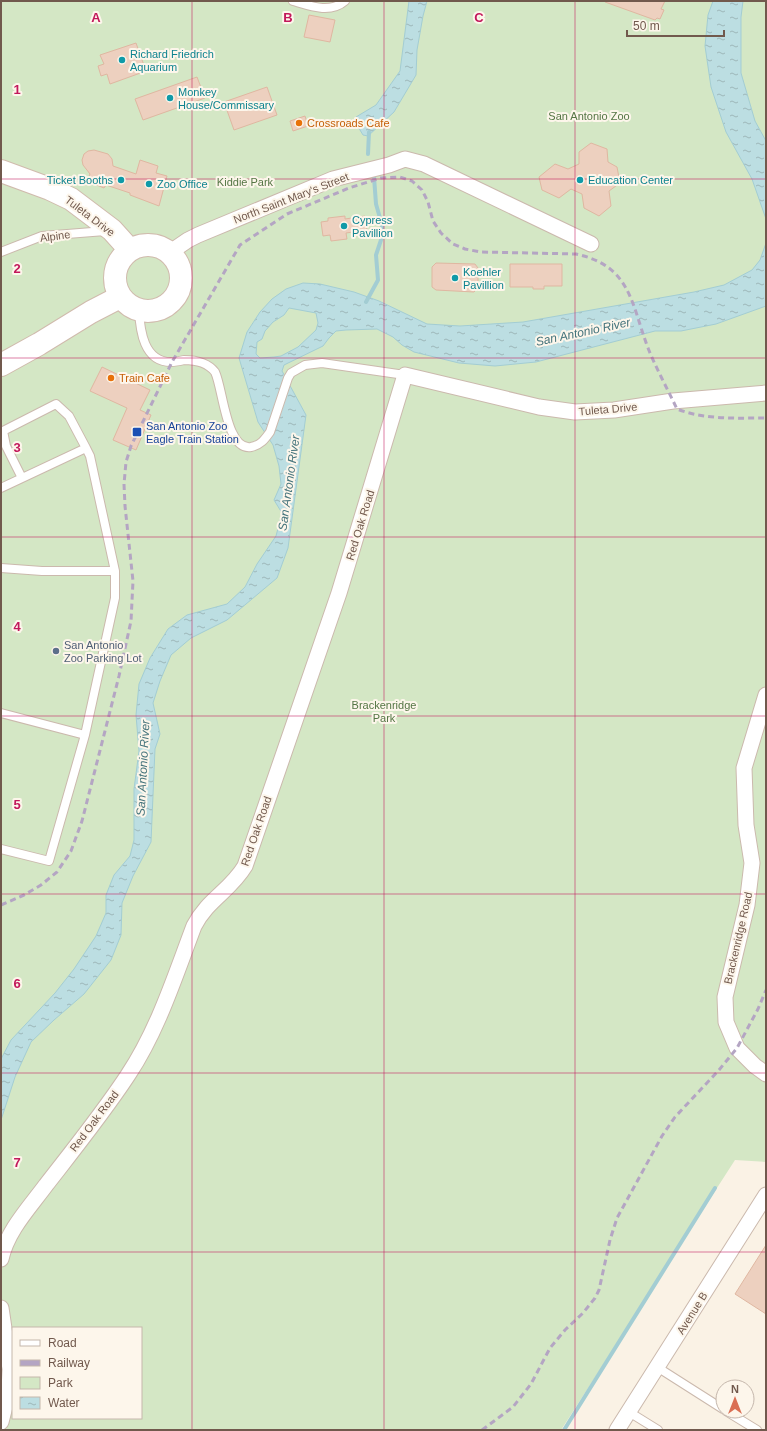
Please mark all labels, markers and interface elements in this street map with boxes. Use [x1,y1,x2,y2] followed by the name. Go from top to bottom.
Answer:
[91,10,101,25] text: A
[283,10,293,25] text: B
[474,10,484,25] text: C
[627,12,724,38] scale bar
[633,19,660,33] text: 50 m
[130,48,214,73] place label: Richard Friedrich Aquarium
[117,55,127,65] marker: Richard Friedrich Aquarium
[13,82,21,97] text: 1
[178,86,274,111] place label: Monkey House/Commissary
[165,93,175,103] marker: Monkey House/Commissary
[548,110,630,122] park label: San Antonio Zoo
[307,117,390,129] place label: Crossroads Cafe
[294,118,304,128] marker: Crossroads Cafe
[232,170,350,226] street label: North Saint Mary's Street
[47,174,113,186] place label: Ticket Booths
[588,174,673,186] place label: Education Center
[116,175,126,185] marker: Ticket Booths
[575,175,585,185] marker: Education Center
[217,176,274,188] park label: Kiddie Park
[157,178,208,190] place label: Zoo Office
[144,179,154,189] marker: Zoo Office
[63,193,117,239] street label: Tuleta Drive
[352,214,393,239] place label: Cypress Pavillion
[339,221,349,231] marker: Cypress Pavillion
[39,228,71,244] street label: Alpine
[13,261,21,276] text: 2
[463,266,504,291] place label: Koehler Pavillion
[450,273,460,283] marker: Koehler Pavillion
[534,315,633,349] water label: San Antonio River
[119,372,170,384] place label: Train Cafe
[106,373,116,383] marker: Train Cafe
[578,400,638,418] street label: Tuleta Drive
[146,420,239,445] place label: San Antonio Zoo Eagle Train Station
[131,426,143,438] marker: San Antonio Zoo Eagle Train Station
[275,433,303,532] water label: San Antonio River
[13,440,21,455] text: 3
[344,488,376,562] street label: Red Oak Road
[13,619,21,634] text: 4
[64,639,142,664] place label: San Antonio Zoo Parking Lot
[51,646,61,656] marker: San Antonio Zoo Parking Lot
[352,699,416,724] park label: Brackenridge Park
[133,719,153,816] water label: San Antonio River
[238,795,274,867] street label: Red Oak Road
[13,797,21,812] text: 5
[722,891,754,985] street label: Brackenridge Road
[13,976,21,991] text: 6
[67,1088,121,1154] street label: Red Oak Road
[13,1155,21,1170] text: 7
[674,1290,710,1336] street label: Avenue B
[12,1327,142,1419] legend
[48,1336,77,1350] text: Road
[48,1356,90,1370] text: Railway
[48,1376,74,1390] text: Park
[715,1379,755,1419] north arrow
[731,1383,739,1395] text: N
[48,1396,80,1410] text: Water

